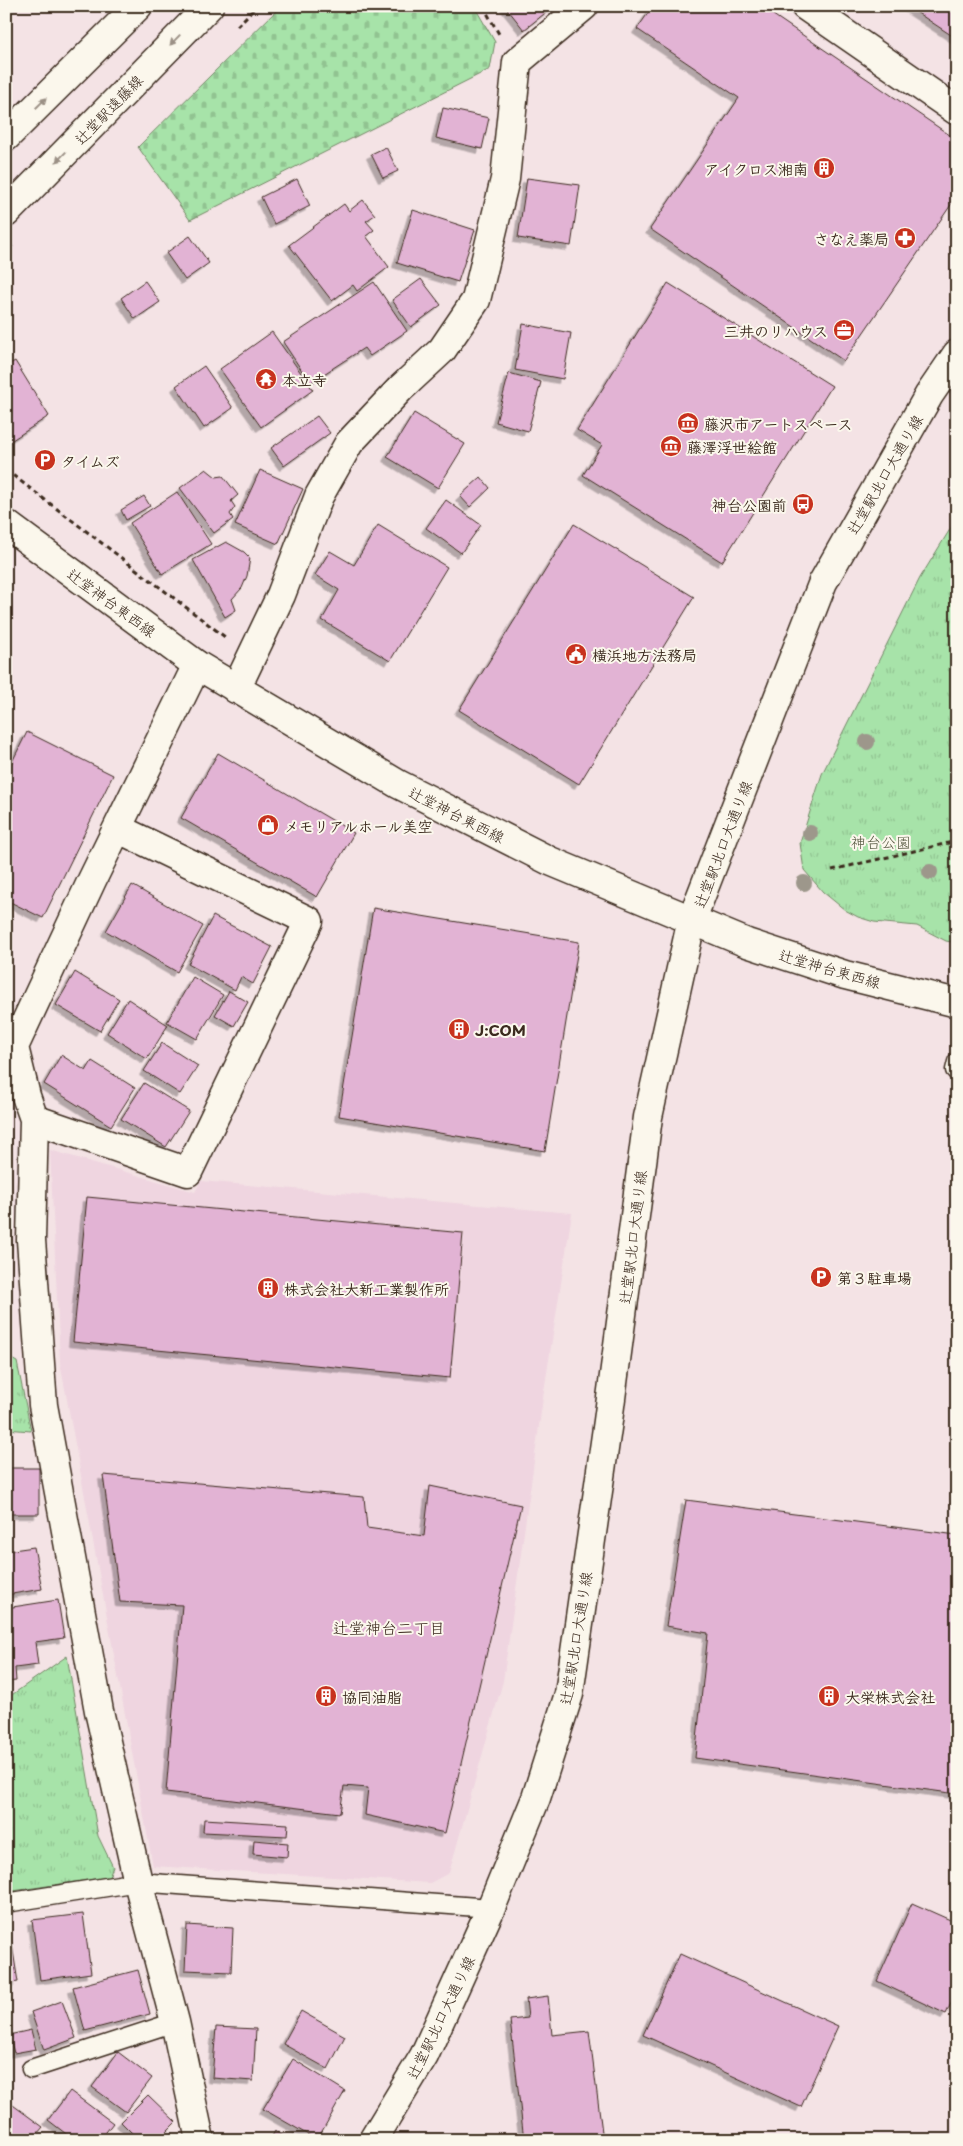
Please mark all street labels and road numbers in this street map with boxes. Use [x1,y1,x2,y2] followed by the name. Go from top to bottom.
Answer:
[68,69,148,149] street label: 辻堂駅遠藤線
[840,410,928,538] street label: 辻堂駅北口大通り線
[63,562,161,642] street label: 辻堂神台東西線
[687,777,757,911] street label: 辻堂駅北口大通り線
[405,780,509,848] street label: 辻堂神台東西線
[776,942,884,994] street label: 辻堂神台東西線
[612,1169,652,1305] street label: 辻堂駅北口大通り線
[553,1570,597,1706] street label: 辻堂駅北口大通り線
[400,1951,480,2083] street label: 辻堂駅北口大通り線

